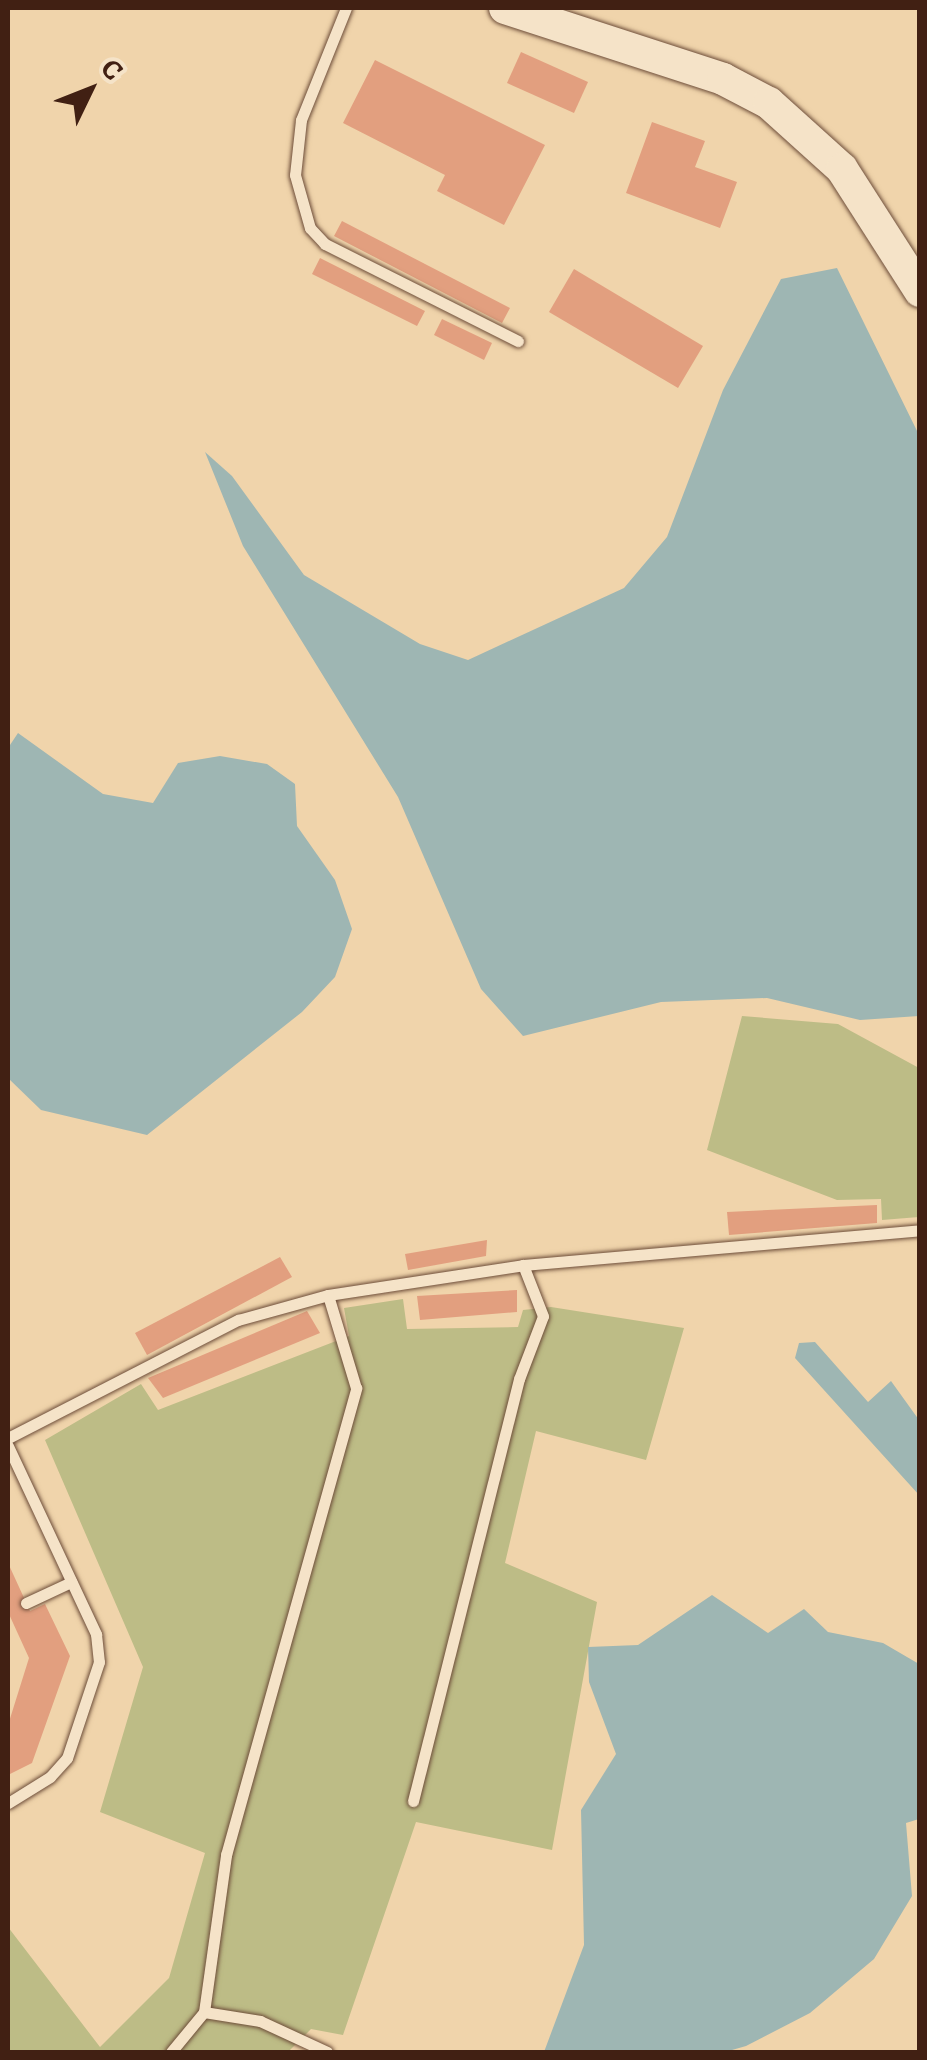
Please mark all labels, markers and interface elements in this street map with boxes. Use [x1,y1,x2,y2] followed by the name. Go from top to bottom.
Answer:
[40,40,140,140] north arrow
[92,50,132,89] text: С

